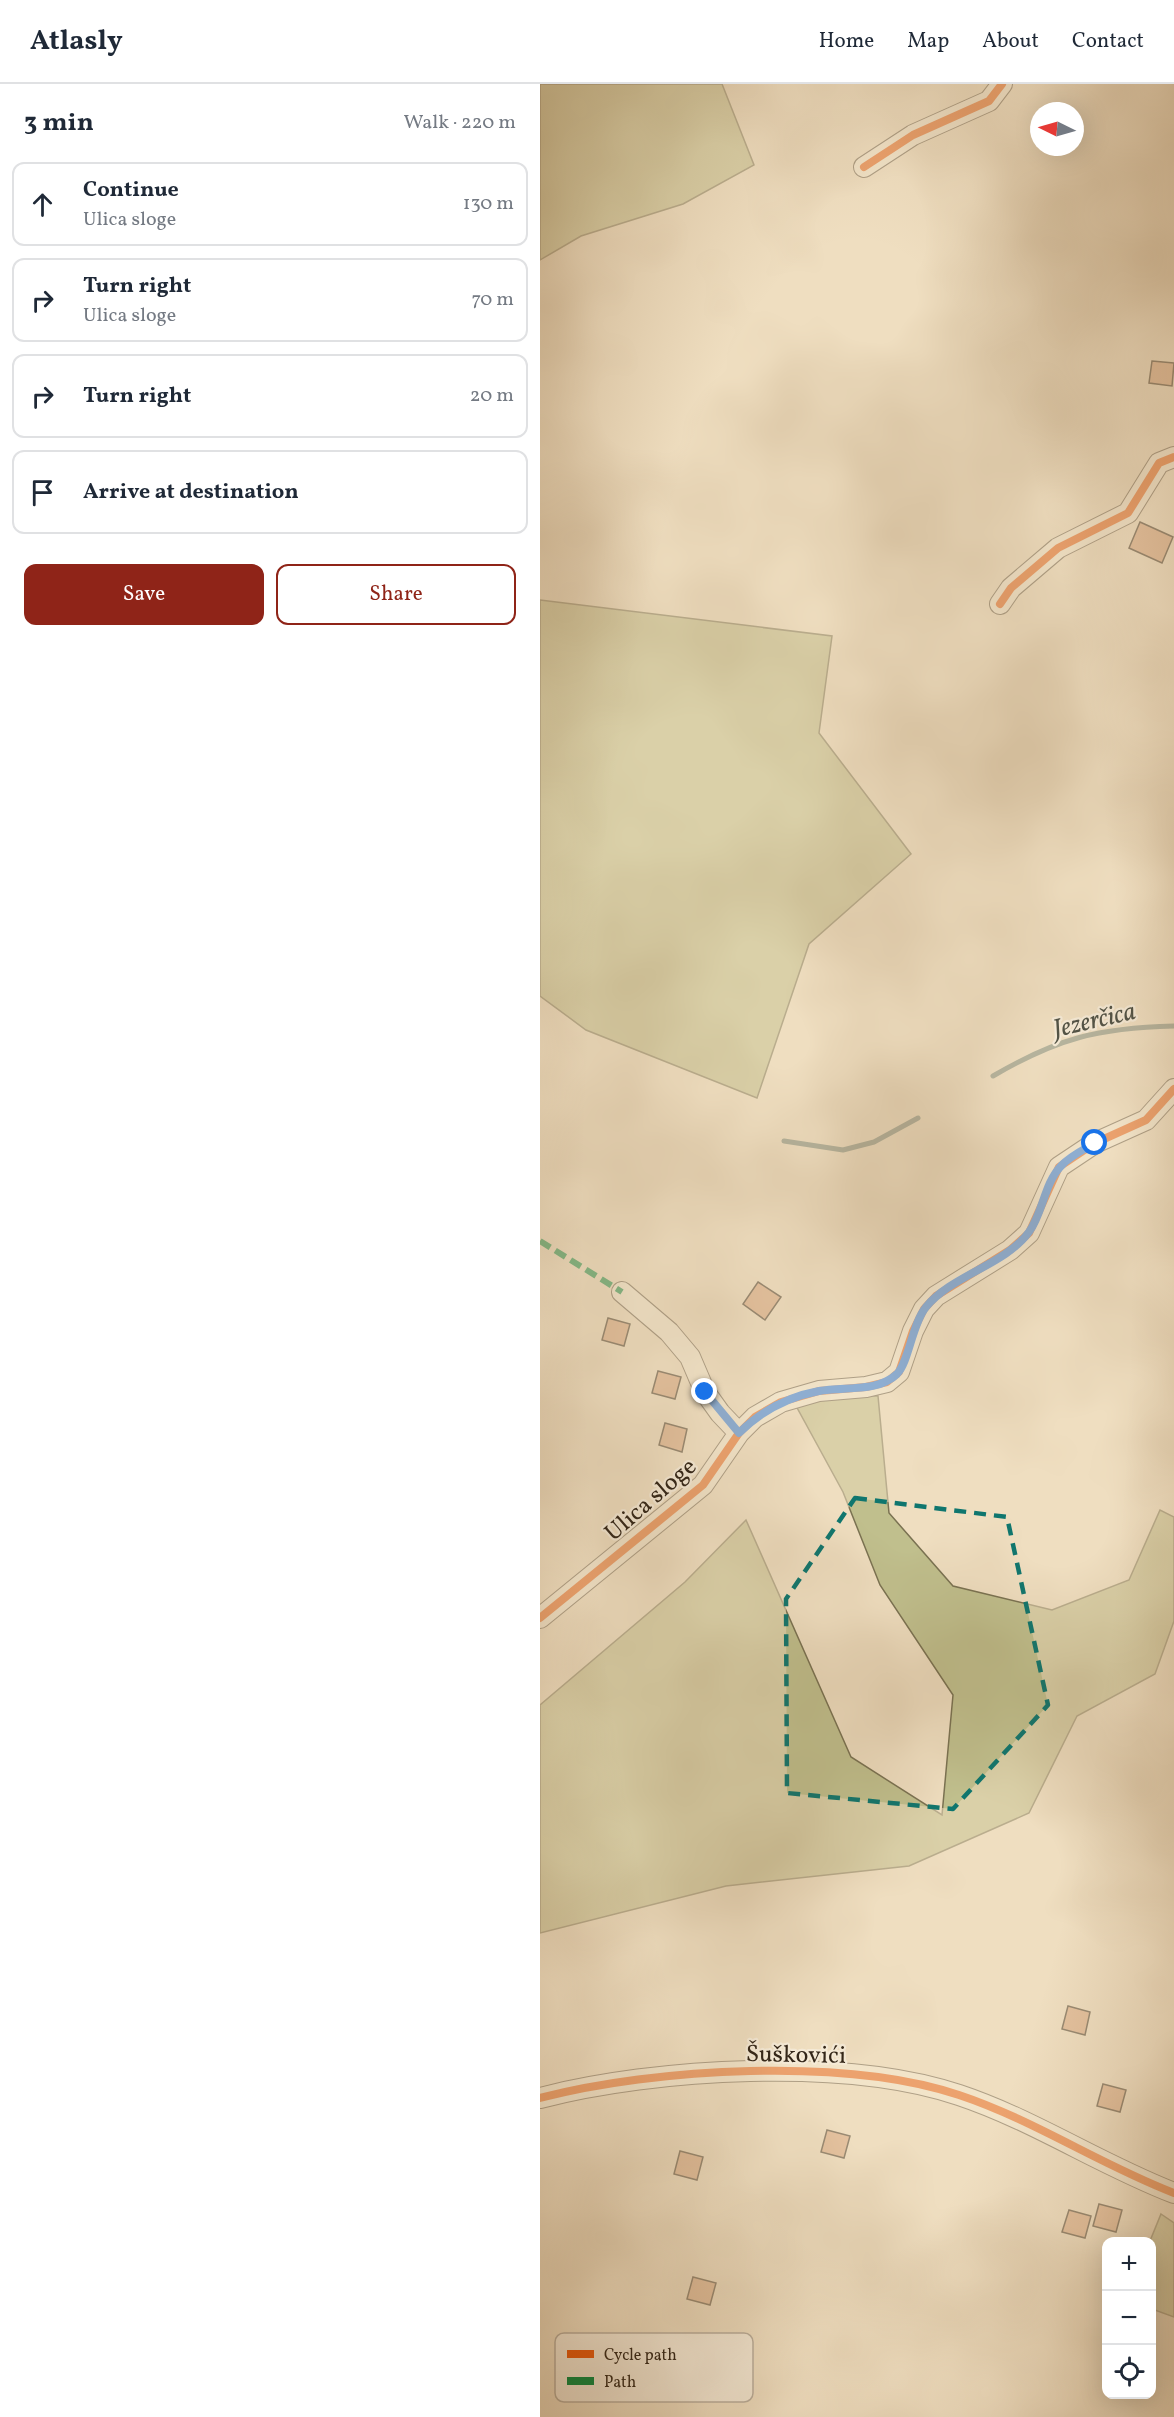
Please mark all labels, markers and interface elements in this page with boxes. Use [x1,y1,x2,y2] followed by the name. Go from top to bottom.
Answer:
[30,22,123,61] text: Atlasly
[819,27,874,56] text: Home
[907,27,949,56] text: Map
[982,27,1039,56] text: About
[1072,27,1144,56] text: Contact
[1030,102,1084,156] north arrow
[24,105,94,141] text: 3 min
[404,109,516,137] text: Walk · 220 m
[83,175,179,206] text: Continue
[26,188,59,221] icon: ahead
[463,190,514,218] text: 130 m
[83,206,176,234] text: Ulica sloge
[83,271,191,302] text: Turn right
[26,284,59,317] icon: right
[471,286,514,314] text: 70 m
[83,302,176,330] text: Ulica sloge
[26,380,59,413] icon: right
[83,381,191,412] text: Turn right
[470,382,514,410] text: 20 m
[26,476,59,509] icon: arrive
[83,477,299,508] text: Arrive at destination
[24,564,264,625] button: Save
[276,564,516,625] button: Share
[1047,994,1139,1049] water label: Jezerčica
[1081,1129,1107,1155] route start
[691,1378,717,1404] route end
[598,1451,705,1550] street label: Ulica sloge
[746,2038,846,2074] street label: Šuškovići
[1102,2237,1156,2399] map controls
[1102,2237,1156,2291] button: +
[1102,2291,1156,2345] button: −
[555,2333,753,2402] legend
[604,2345,677,2367] text: Cycle path
[1102,2345,1156,2399] button: locate
[604,2372,636,2394] text: Path

